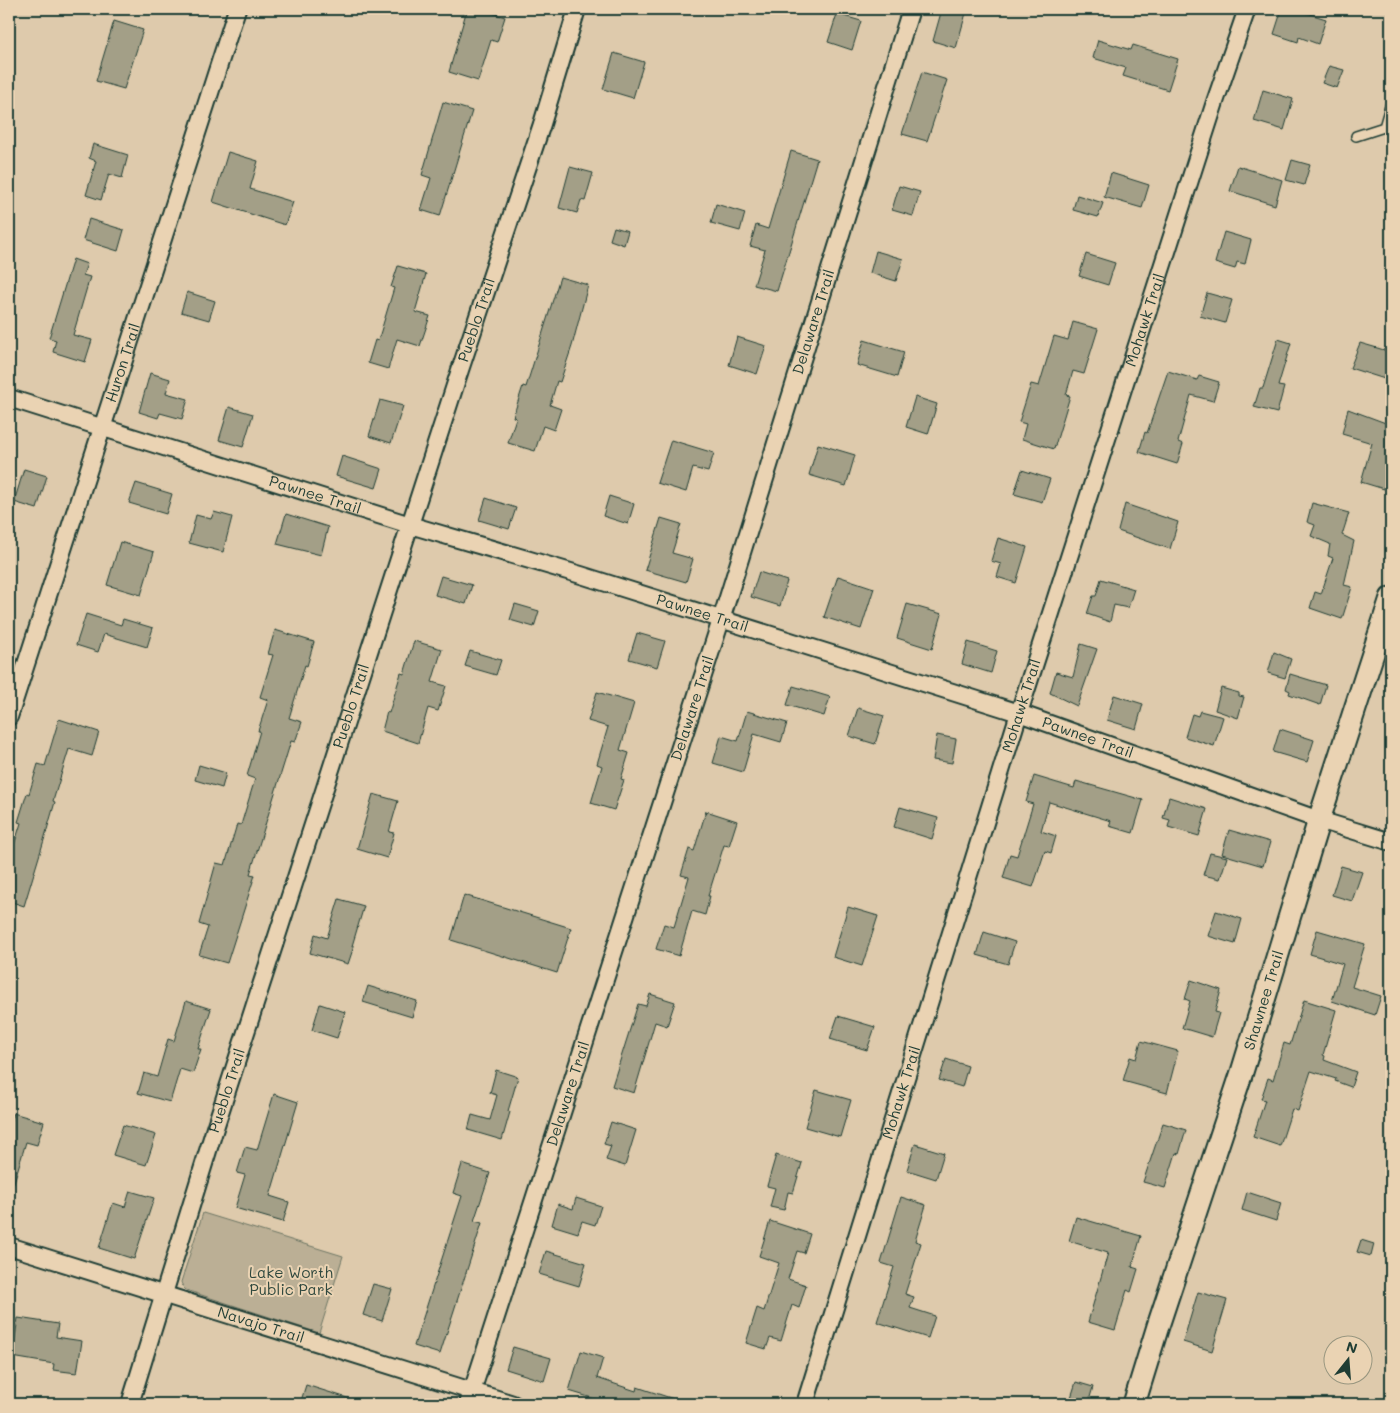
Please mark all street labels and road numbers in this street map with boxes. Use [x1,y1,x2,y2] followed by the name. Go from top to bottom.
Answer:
[787,267,838,377] street label: Delaware Trail
[1120,271,1168,369] street label: Mohawk Trail
[452,275,499,364] street label: Pueblo Trail
[100,320,144,405] street label: Huron Trail
[267,470,364,518] street label: Pawnee Trail
[654,588,751,636] street label: Pawnee Trail
[665,653,718,763] street label: Delaware Trail
[996,656,1045,755] street label: Mohawk Trail
[327,661,373,751] street label: Pueblo Trail
[1040,711,1136,762] street label: Pawnee Trail
[1238,948,1288,1052] street label: Shawnee Trail
[541,1039,593,1148] street label: Delaware Trail
[877,1043,924,1141] street label: Mohawk Trail
[203,1046,249,1135] street label: Pueblo Trail
[215,1301,307,1347] street label: Navajo Trail

